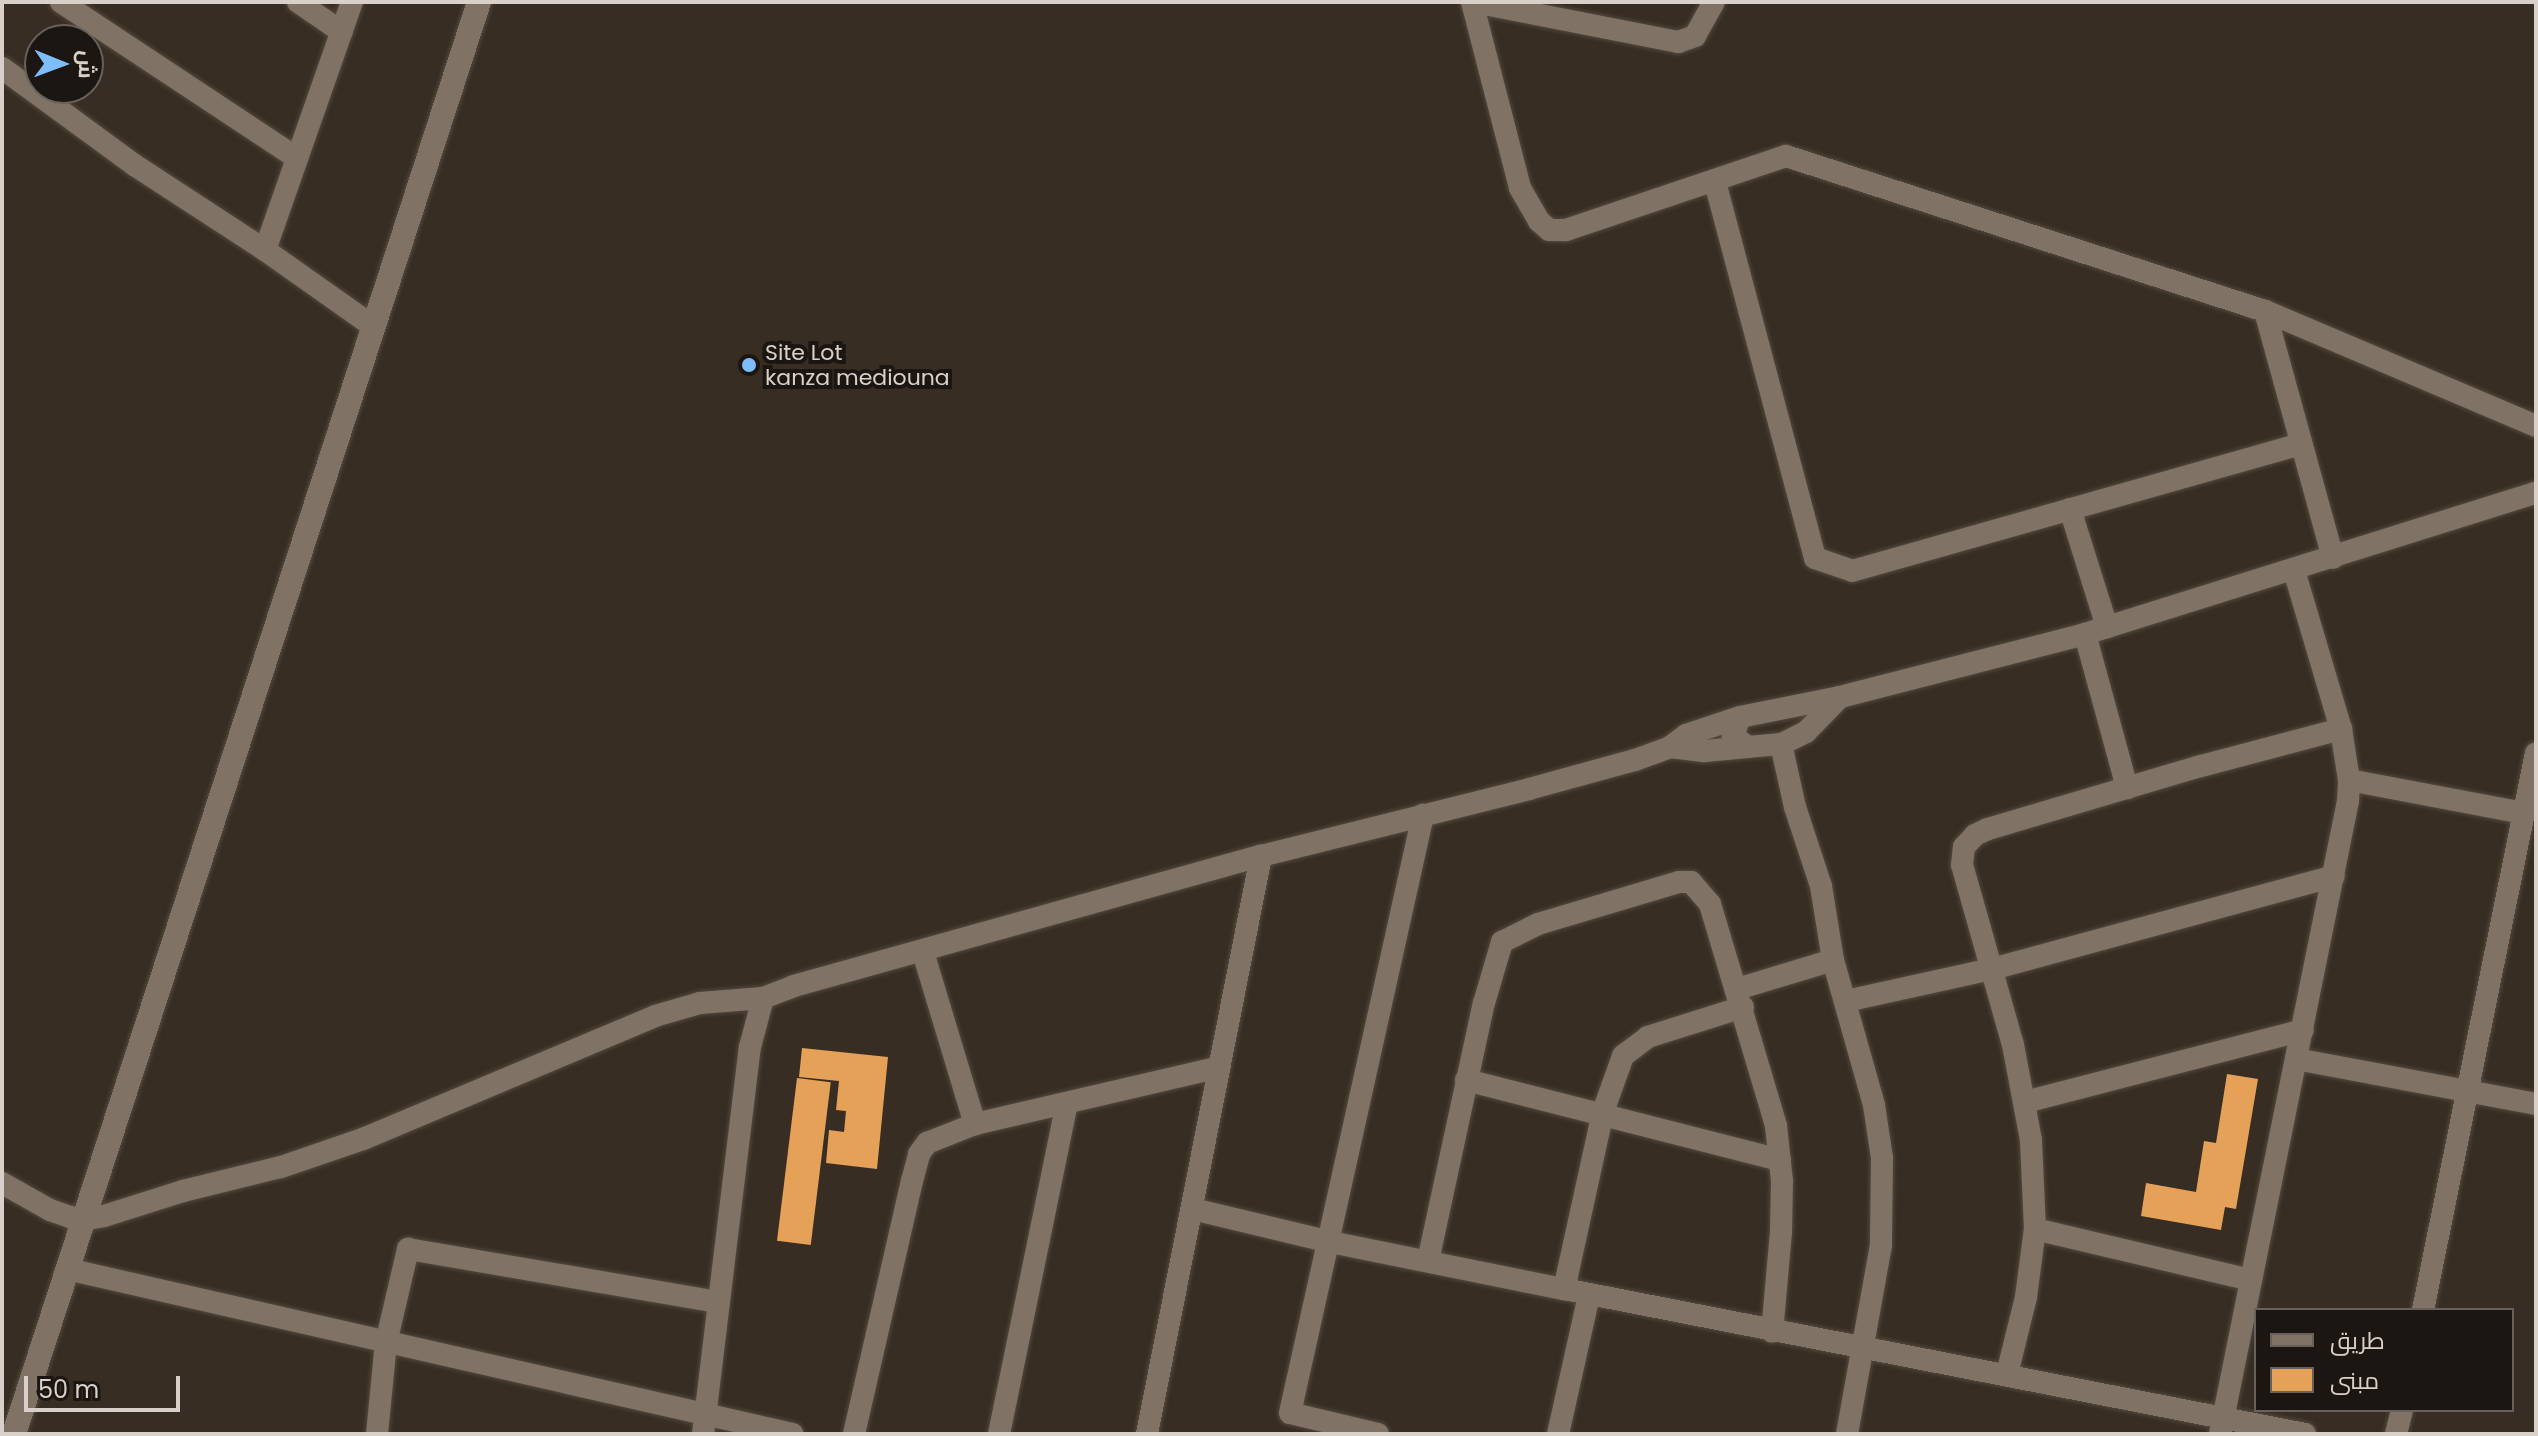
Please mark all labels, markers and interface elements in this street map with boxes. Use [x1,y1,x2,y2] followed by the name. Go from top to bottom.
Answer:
[24,24,104,104] north arrow
[71,50,102,79] text: ش
[765,339,950,390] place label: Site Lot kanza mediouna
[740,356,758,374] marker: Site Lot kanza mediouna
[2254,1308,2514,1412] legend
[2330,1324,2385,1357] text: طريق
[28,1360,184,1410] scale bar
[2330,1364,2379,1397] text: مبنى
[38,1373,99,1406] text: 50 m

